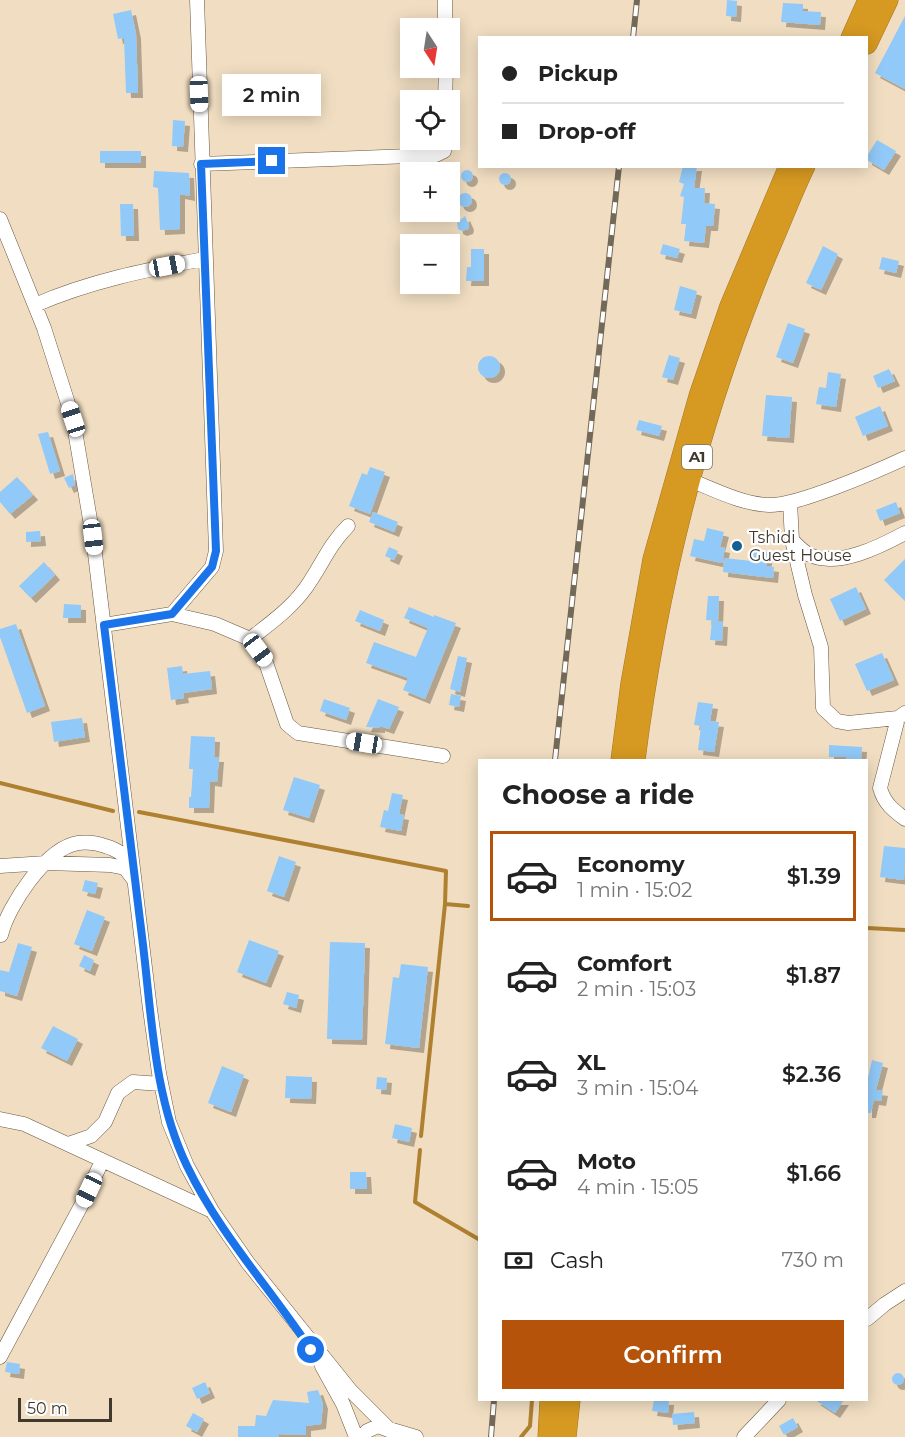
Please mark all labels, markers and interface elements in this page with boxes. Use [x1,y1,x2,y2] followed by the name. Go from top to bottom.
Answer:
[400,18,460,78] north arrow
[400,18,460,294] map controls
[538,60,618,87] text: Pickup
[222,74,322,116] callout: 2 min
[189,76,209,112] car
[243,83,300,107] text: 2 min
[400,90,460,150] button: locate
[538,118,636,145] text: Drop-off
[258,147,285,174] route end
[400,162,460,222] button: +
[400,234,460,294] button: −
[148,254,186,278] car
[59,399,87,439] car
[682,445,712,469] road number: A1
[82,518,104,556] car
[749,528,852,565] place label: Tshidi Guest House
[730,539,744,553] marker: Tshidi Guest House
[240,630,276,670] car
[345,731,383,755] car
[502,778,694,811] text: Choose a ride
[505,849,559,903] icon: car
[577,851,685,878] text: Economy
[787,863,841,890] text: $1.39
[577,878,692,902] text: 1 min · 15:02
[505,948,559,1002] icon: car
[577,950,672,977] text: Comfort
[786,962,841,989] text: $1.87
[577,977,696,1001] text: 2 min · 15:03
[505,1047,559,1101] icon: car
[577,1049,606,1076] text: XL
[782,1061,841,1088] text: $2.36
[577,1076,698,1100] text: 3 min · 15:04
[505,1146,559,1200] icon: car
[577,1148,636,1175] text: Moto
[786,1160,841,1187] text: $1.66
[73,1170,105,1210] car
[577,1175,698,1199] text: 4 min · 15:05
[502,1244,535,1277] icon: cash
[550,1247,604,1274] text: Cash
[781,1248,844,1272] text: 730 m
[502,1320,844,1389] button: Confirm
[297,1336,324,1363] route start
[18,1395,112,1422] scale bar
[27,1399,68,1418] text: 50 m

